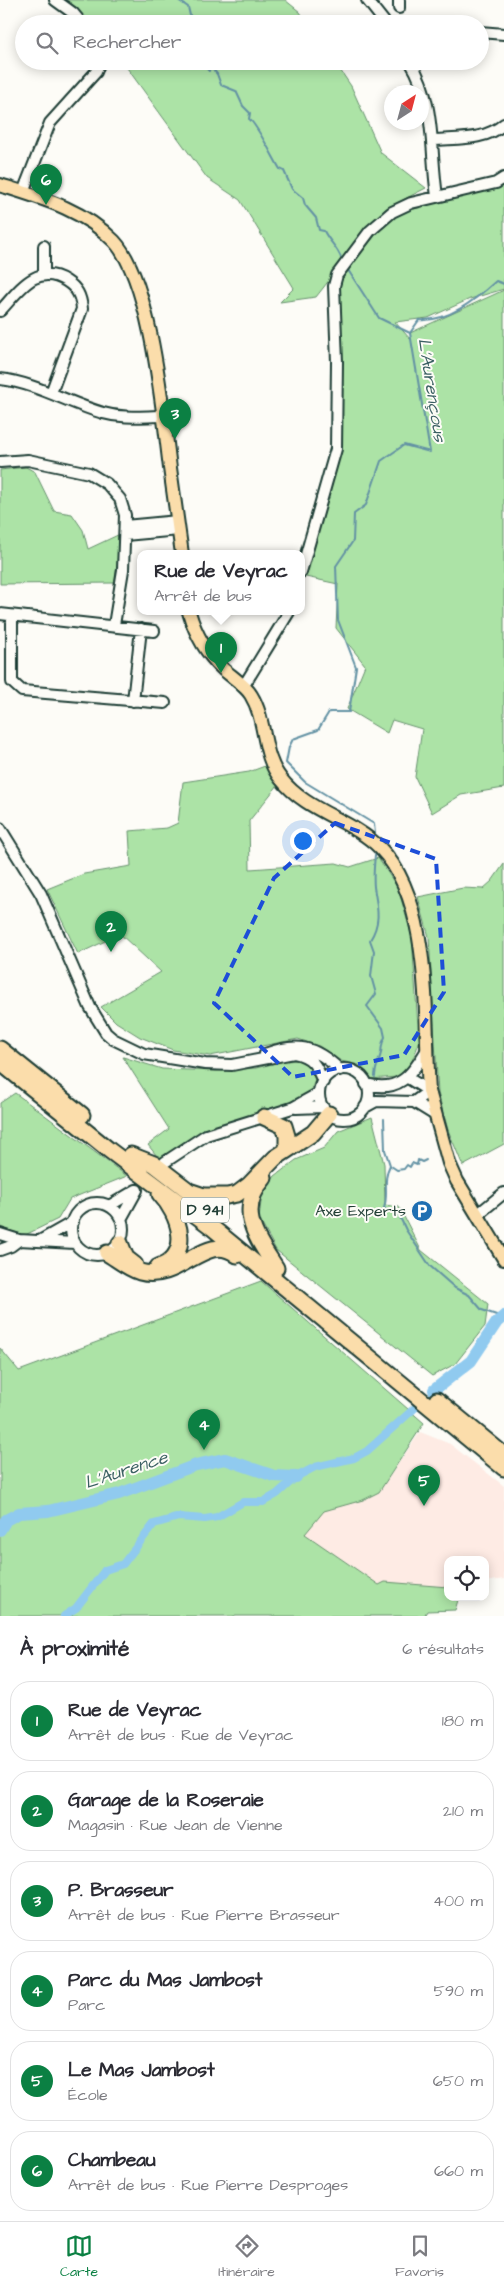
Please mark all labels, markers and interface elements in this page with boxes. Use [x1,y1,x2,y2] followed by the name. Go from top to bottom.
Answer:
[15,15,489,70] search box
[33,29,61,57] icon: search
[73,29,181,56] text: Rechercher
[384,85,429,130] north arrow
[30,164,62,205] pin: 6
[411,336,453,444] water label: L'Aurençous
[159,398,191,439] pin: 3
[137,550,305,615] popup
[154,558,288,585] text: Rue de Veyrac
[154,585,252,607] text: Arrêt de bus
[205,632,237,673] pin: 1
[290,828,316,854] your location
[95,911,127,952] pin: 2
[181,1198,229,1222] road number: D 941
[410,1199,434,1223] parking icon: Axe Experts
[315,1200,406,1222] place label: Axe Experts
[188,1409,220,1450] pin: 4
[81,1444,172,1495] water label: L'Aurence
[408,1465,440,1506] pin: 5
[444,1556,489,1601] map controls
[444,1556,489,1601] button: locate
[20,1634,129,1663] text: À proximité
[402,1638,484,1660] text: 6 résultats
[68,1697,202,1724] text: Rue de Veyrac
[36,1710,38,1732] text: 1
[442,1710,483,1732] text: 180 m
[68,1724,293,1746] text: Arrêt de bus · Rue de Veyrac
[68,1787,264,1814] text: Garage de la Roseraie
[32,1800,42,1822] text: 2
[443,1800,483,1822] text: 210 m
[68,1814,283,1836] text: Magasin · Rue Jean de Vienne
[68,1877,174,1904] text: P. Brasseur
[33,1890,41,1912] text: 3
[433,1890,483,1912] text: 400 m
[68,1904,340,1926] text: Arrêt de bus · Rue Pierre Brasseur
[68,1967,263,1994] text: Parc du Mas Jambost
[32,1980,42,2002] text: 4
[434,1980,483,2002] text: 590 m
[68,1994,105,2016] text: Parc
[68,2057,215,2084] text: Le Mas Jambost
[31,2070,43,2092] text: 5
[433,2070,483,2092] text: 650 m
[68,2084,108,2106] text: École
[68,2147,156,2174] text: Chambeau
[32,2160,42,2182] text: 6
[434,2160,483,2182] text: 660 m
[68,2174,348,2196] text: Arrêt de bus · Rue Pierre Desproges
[60,2232,98,2282] tab: Carte
[218,2232,275,2282] tab: Itinéraire
[395,2232,444,2282] tab: Favoris

